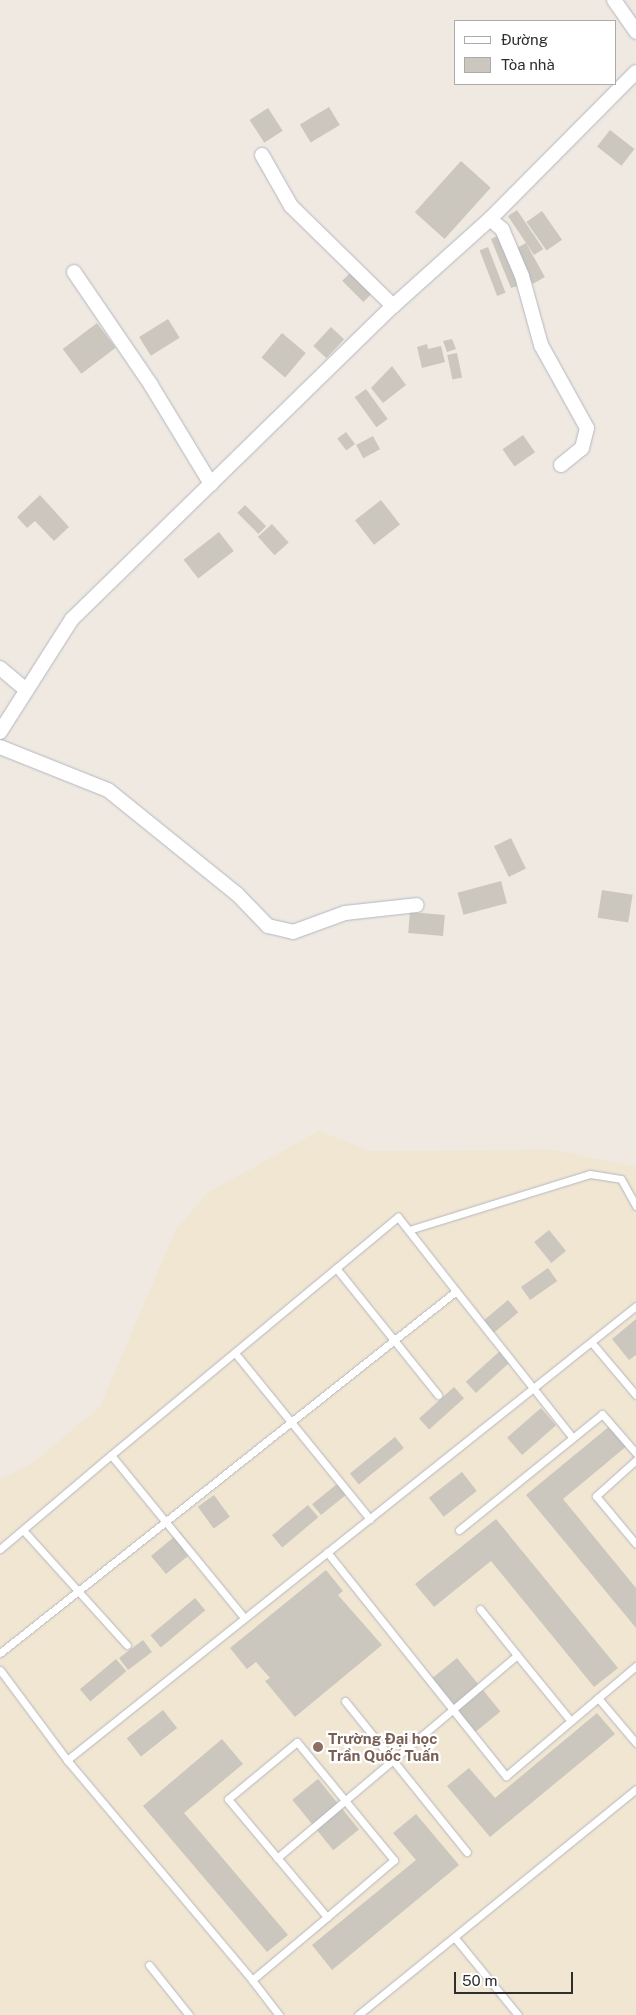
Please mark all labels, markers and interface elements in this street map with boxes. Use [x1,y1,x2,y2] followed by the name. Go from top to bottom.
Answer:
[454,20,616,85] legend
[501,31,548,48] text: Đường
[501,56,555,73] text: Tòa nhà
[328,1729,439,1764] place label: Trường Đại học Trần Quốc Tuấn
[312,1741,324,1753] marker: Trường Đại học Trần Quốc Tuấn
[456,1962,575,1994] scale bar
[462,1972,497,1989] text: 50 m

